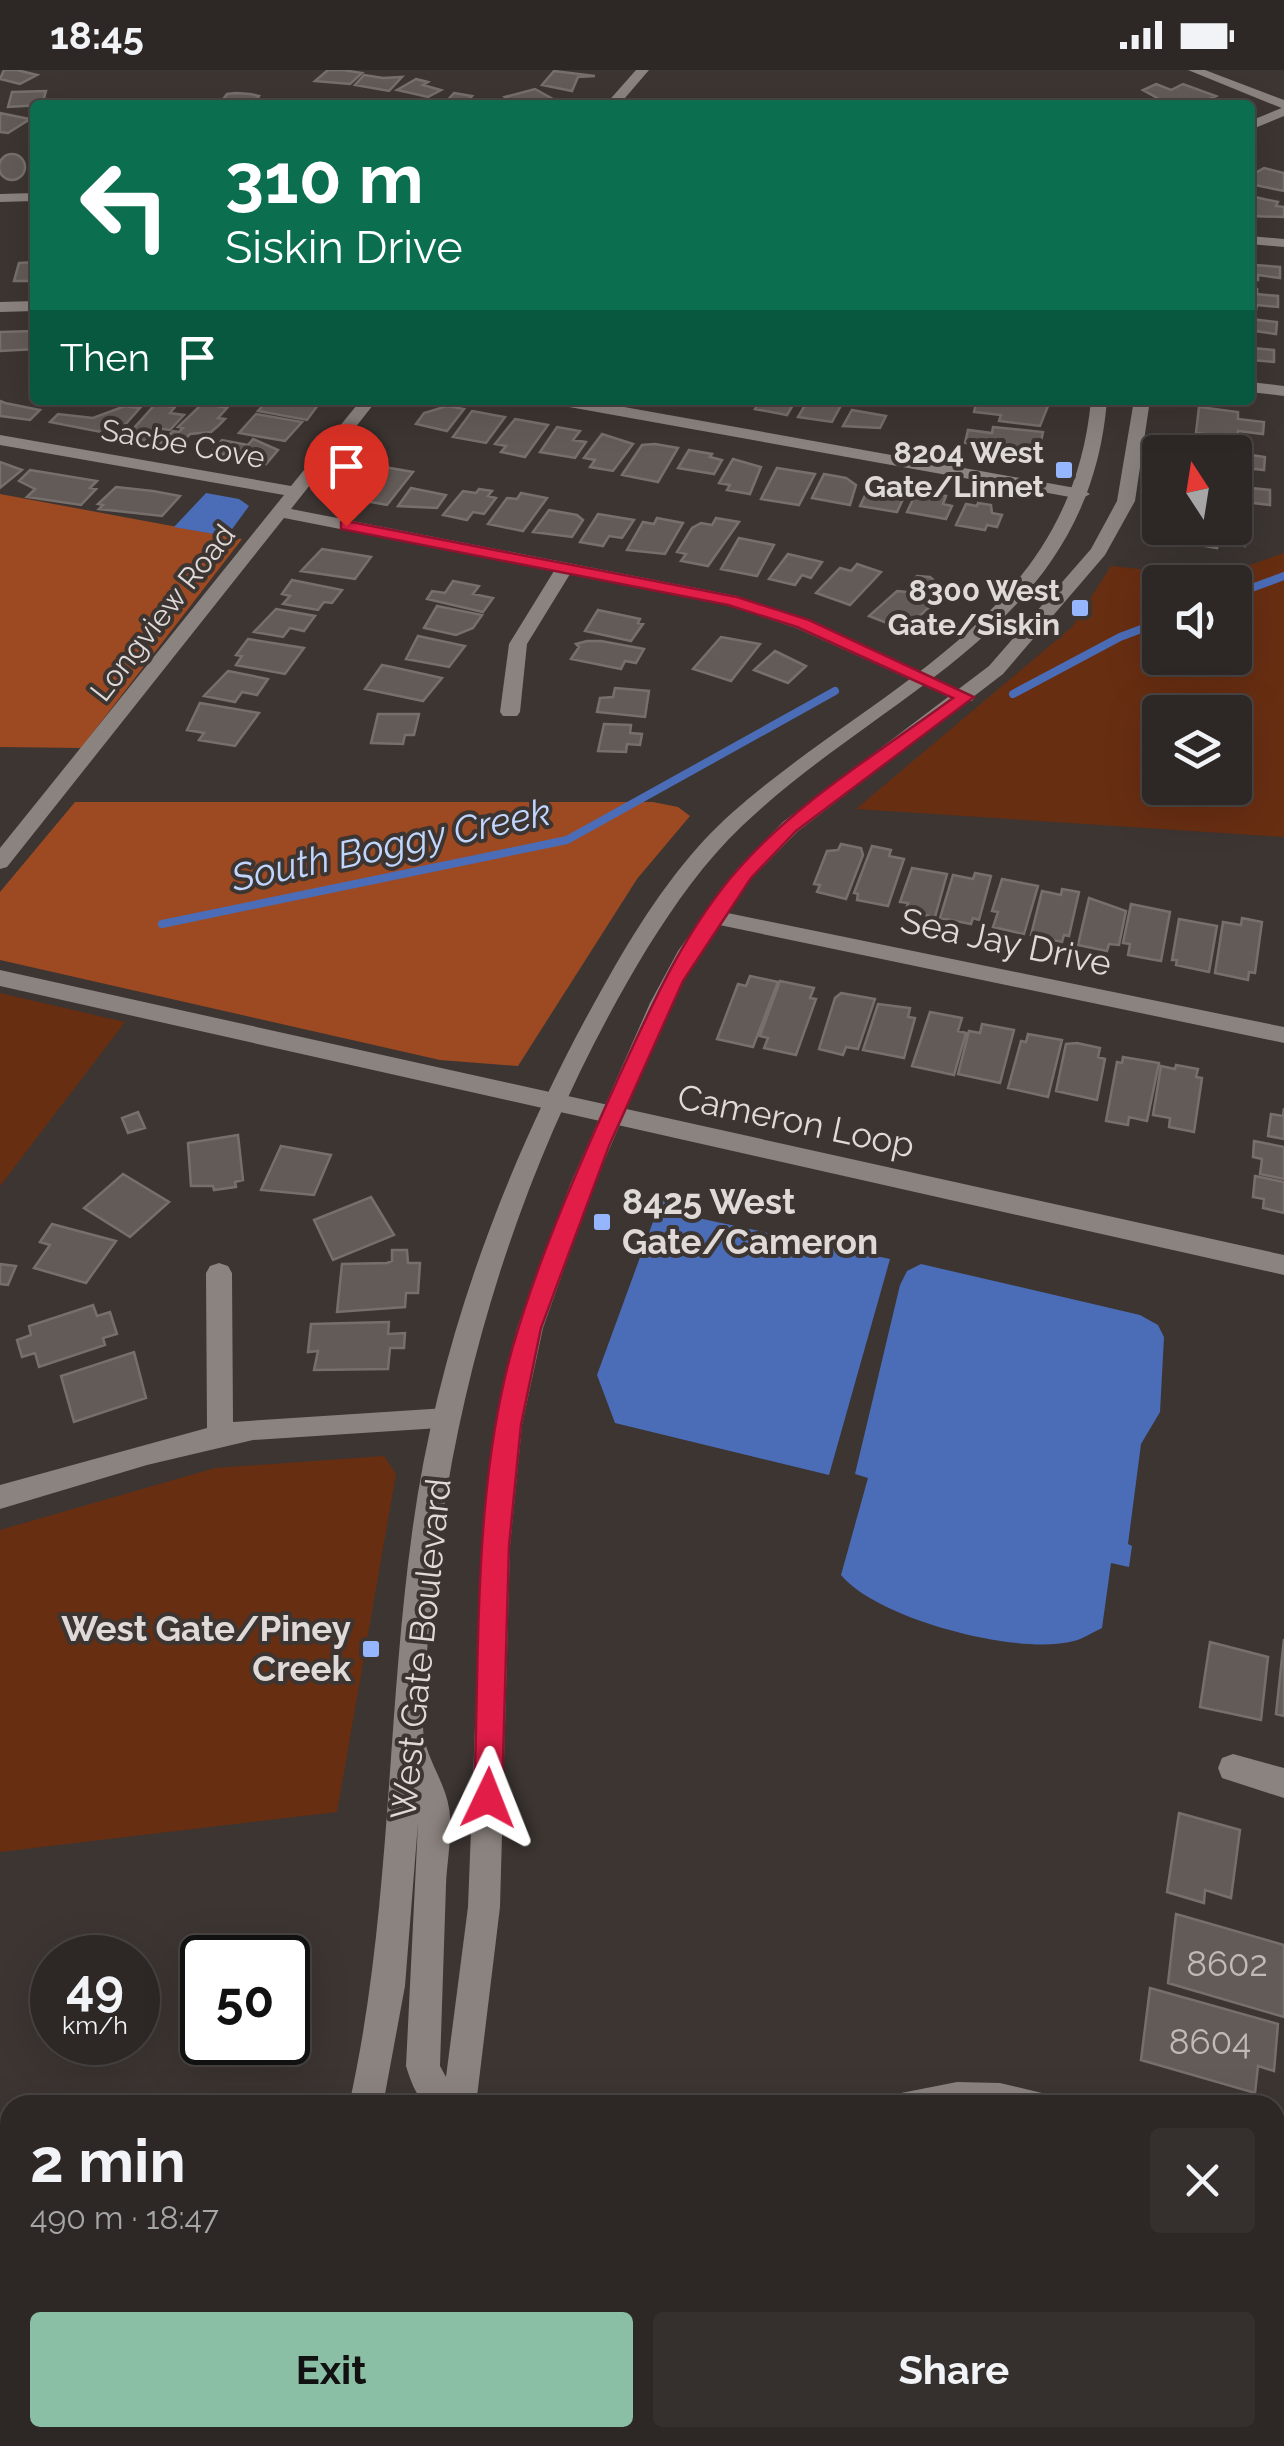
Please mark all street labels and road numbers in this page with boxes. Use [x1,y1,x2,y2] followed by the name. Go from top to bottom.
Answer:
[98,412,268,475] street label: Sacbe Cove
[83,518,242,708] street label: Longview Road
[897,899,1115,984] street label: Sea Jay Drive
[674,1075,918,1166] street label: Cameron Loop
[382,1476,459,1821] street label: West Gate Boulevard

